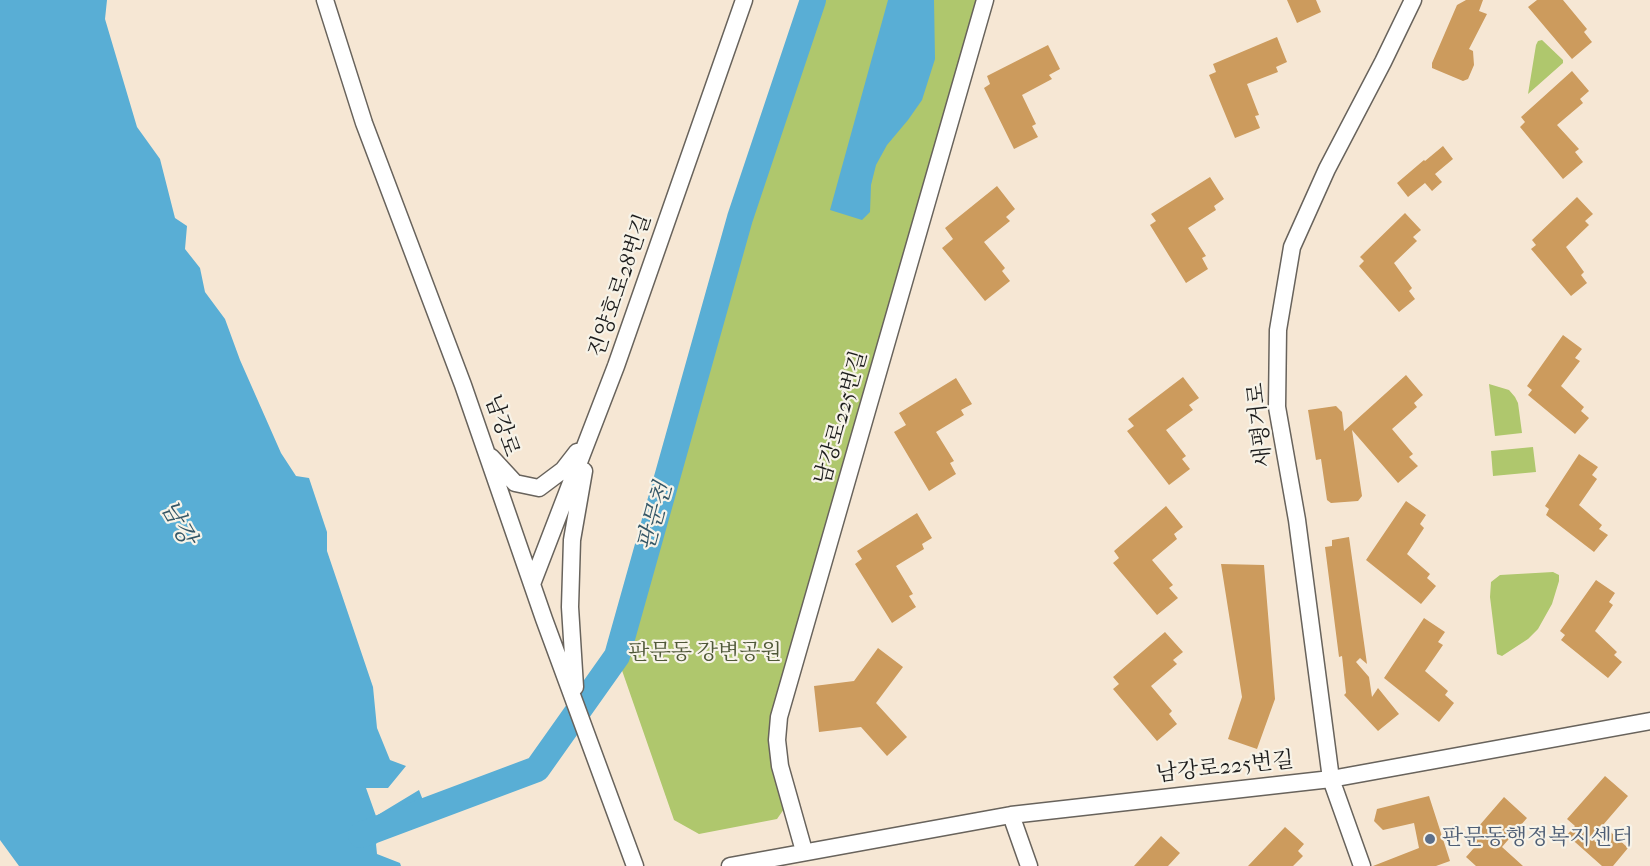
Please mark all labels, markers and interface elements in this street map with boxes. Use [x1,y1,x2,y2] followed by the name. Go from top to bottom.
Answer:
[584,211,658,361] street label: 진양호로28번길
[810,348,874,488] street label: 남강로225번길
[1243,381,1279,469] street label: 새평거로
[478,392,524,460] street label: 남강로
[633,480,679,554] water label: 판문천
[153,496,201,550] water label: 남강
[628,641,782,667] park label: 판문동 강변공원
[1155,748,1295,788] street label: 남강로225번길
[1442,826,1633,852] place label: 판문동행정복지센터
[1423,832,1437,846] marker: 판문동행정복지센터

